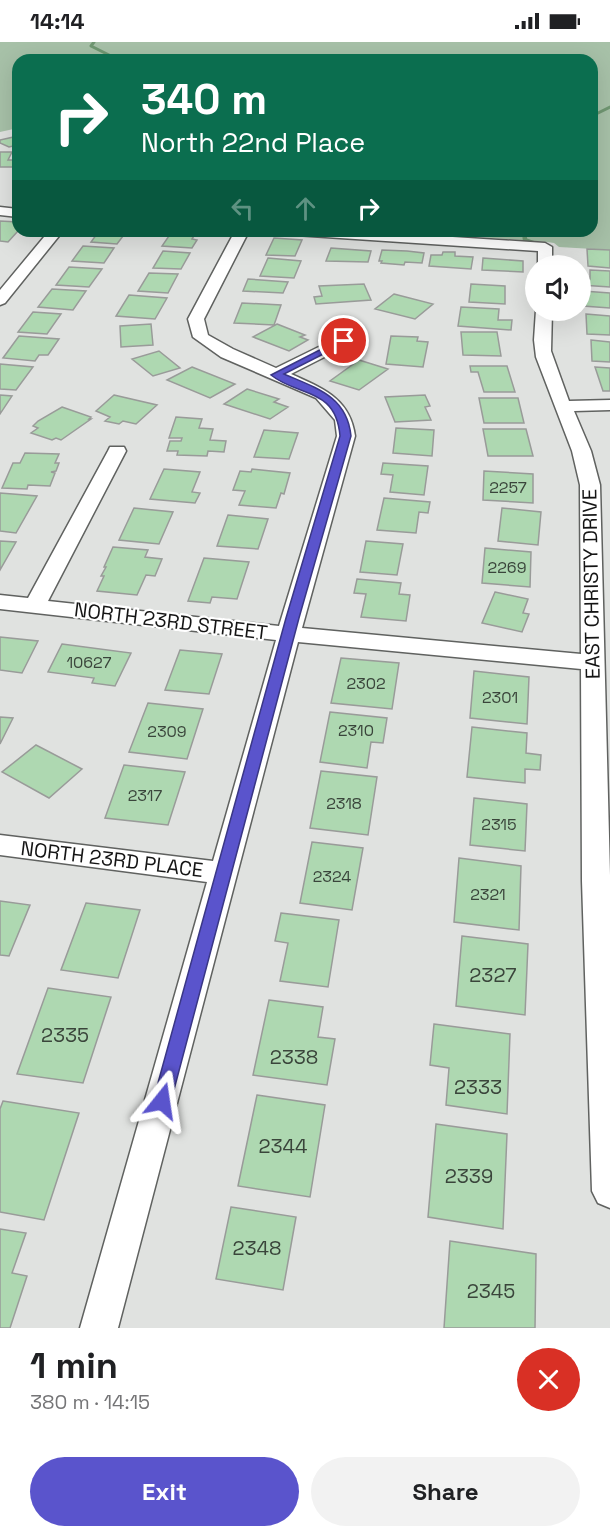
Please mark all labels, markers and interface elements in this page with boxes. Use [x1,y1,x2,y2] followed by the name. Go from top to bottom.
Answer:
[30,7,84,35] text: 14:14
[141,73,267,126] text: 340 m
[42,78,120,156] icon: right
[141,125,365,160] text: North 22nd Place
[226,192,259,225] icon: left
[289,192,322,225] icon: ahead
[352,192,385,225] icon: right
[525,255,591,321] map controls
[525,255,591,321] button: sound
[318,315,369,366] pin
[327,324,360,357] icon: arrive
[489,477,527,498] house number: 2257
[576,489,606,679] street label: EAST CHRISTY DRIVE
[488,557,526,578] house number: 2269
[73,596,269,646] street label: NORTH 23RD STREET
[66,652,112,673] house number: 10627
[346,673,386,694] house number: 2302
[482,687,518,708] house number: 2301
[338,720,374,741] house number: 2310
[147,721,187,742] house number: 2309
[128,785,162,806] house number: 2317
[326,793,362,814] house number: 2318
[481,814,517,835] house number: 2315
[19,835,205,883] street label: NORTH 23RD PLACE
[313,866,351,887] house number: 2324
[470,884,506,905] house number: 2321
[469,962,517,988] house number: 2327
[41,1022,89,1048] house number: 2335
[270,1044,318,1070] house number: 2338
[130,1069,194,1133] position arrow
[454,1074,502,1100] house number: 2333
[258,1133,308,1159] house number: 2344
[445,1163,493,1189] house number: 2339
[232,1235,282,1261] house number: 2348
[467,1278,515,1304] house number: 2345
[30,1343,118,1389] text: 1 min
[517,1348,580,1411] button: close
[30,1389,150,1415] text: 380 m · 14:15
[30,1457,299,1526] button: Exit
[311,1457,580,1526] button: Share

